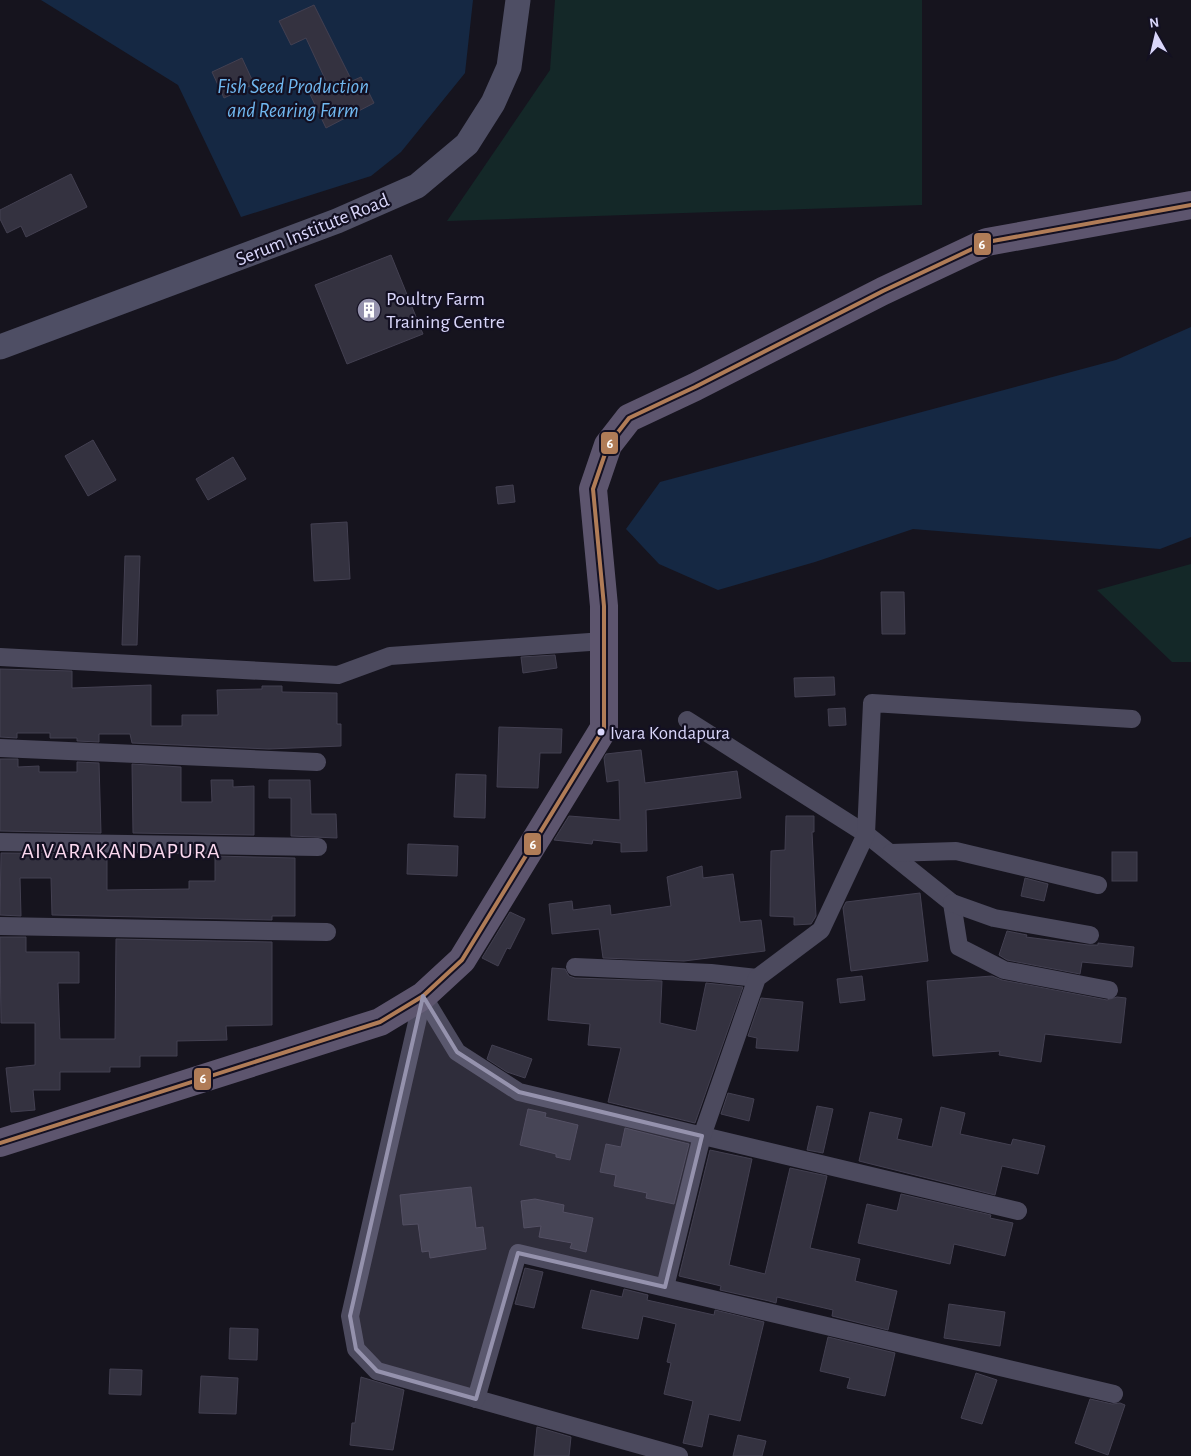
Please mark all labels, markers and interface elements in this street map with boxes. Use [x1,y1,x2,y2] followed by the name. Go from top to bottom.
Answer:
[1131,10,1181,60] north arrow
[1149,16,1160,31] text: N
[217,76,369,121] water label: Fish Seed Production and Rearing Farm
[233,190,392,270] street label: Serum Institute Road
[973,232,992,256] line badge: 6
[979,238,986,252] text: 6
[386,289,505,332] place label: Poultry Farm Training Centre
[356,297,382,323] building icon: Poultry Farm Training Centre
[600,431,619,455] line badge: 6
[607,437,614,451] text: 6
[610,724,730,743] place label: Ivara Kondapura
[596,727,606,737] marker: Ivara Kondapura
[523,832,542,856] line badge: 6
[530,838,537,852] text: 6
[21,840,221,862] district label: AIVARAKANDAPURA
[193,1067,212,1091] line badge: 6
[200,1072,207,1086] text: 6

